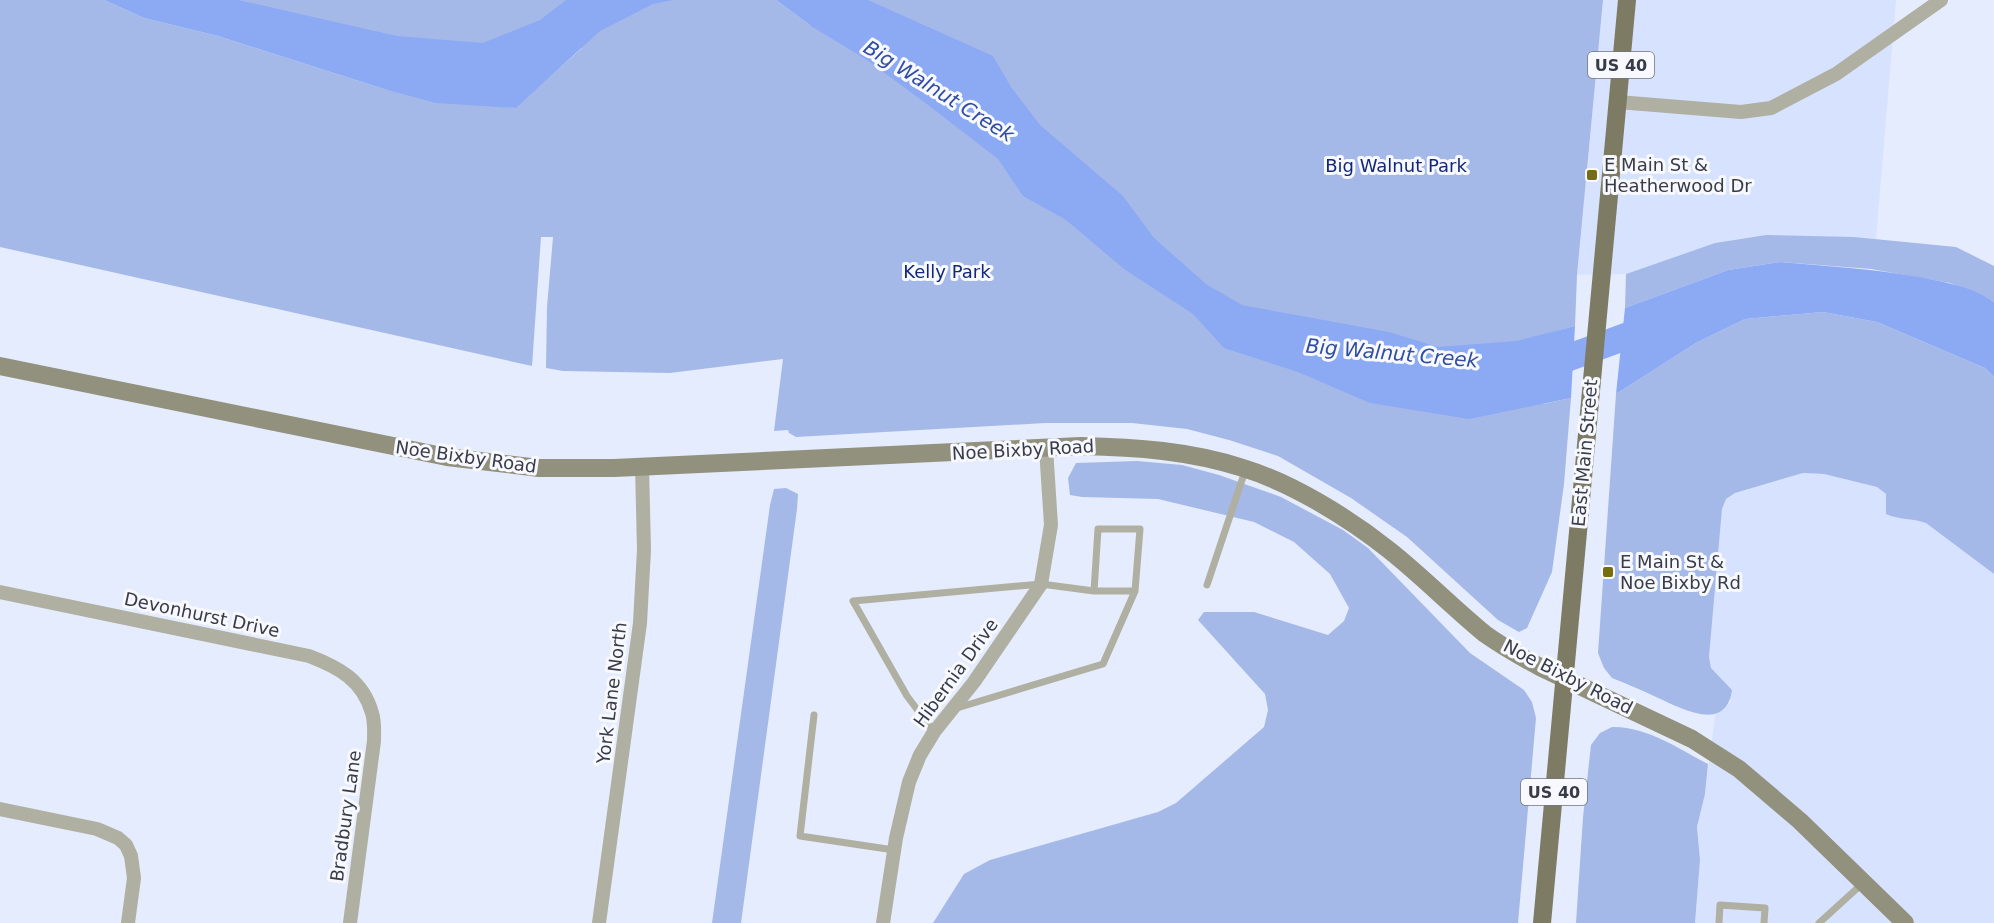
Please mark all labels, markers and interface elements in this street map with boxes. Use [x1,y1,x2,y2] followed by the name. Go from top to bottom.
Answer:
[859,35,1020,148] water label: Big Walnut Creek
[1588,52,1654,78] road number: US 40
[1604,154,1752,196] place label: E Main St & Heatherwood Dr
[1325,155,1467,176] park label: Big Walnut Park
[1585,168,1599,182] marker: E Main St & Heatherwood Dr
[903,261,991,282] park label: Kelly Park
[1305,334,1481,373] water label: Big Walnut Creek
[1568,378,1601,528] street label: East Main Street
[951,435,1095,464] street label: Noe Bixby Road
[394,436,538,477] street label: Noe Bixby Road
[1620,551,1741,593] place label: E Main St & Noe Bixby Rd
[1601,565,1615,579] marker: E Main St & Noe Bixby Rd
[122,588,282,641] street label: Devonhurst Drive
[909,614,1002,731] street label: Hibernia Drive
[592,621,631,766] street label: York Lane North
[1500,635,1636,718] street label: Noe Bixby Road
[326,749,365,883] street label: Bradbury Lane
[1521,779,1587,805] road number: US 40

